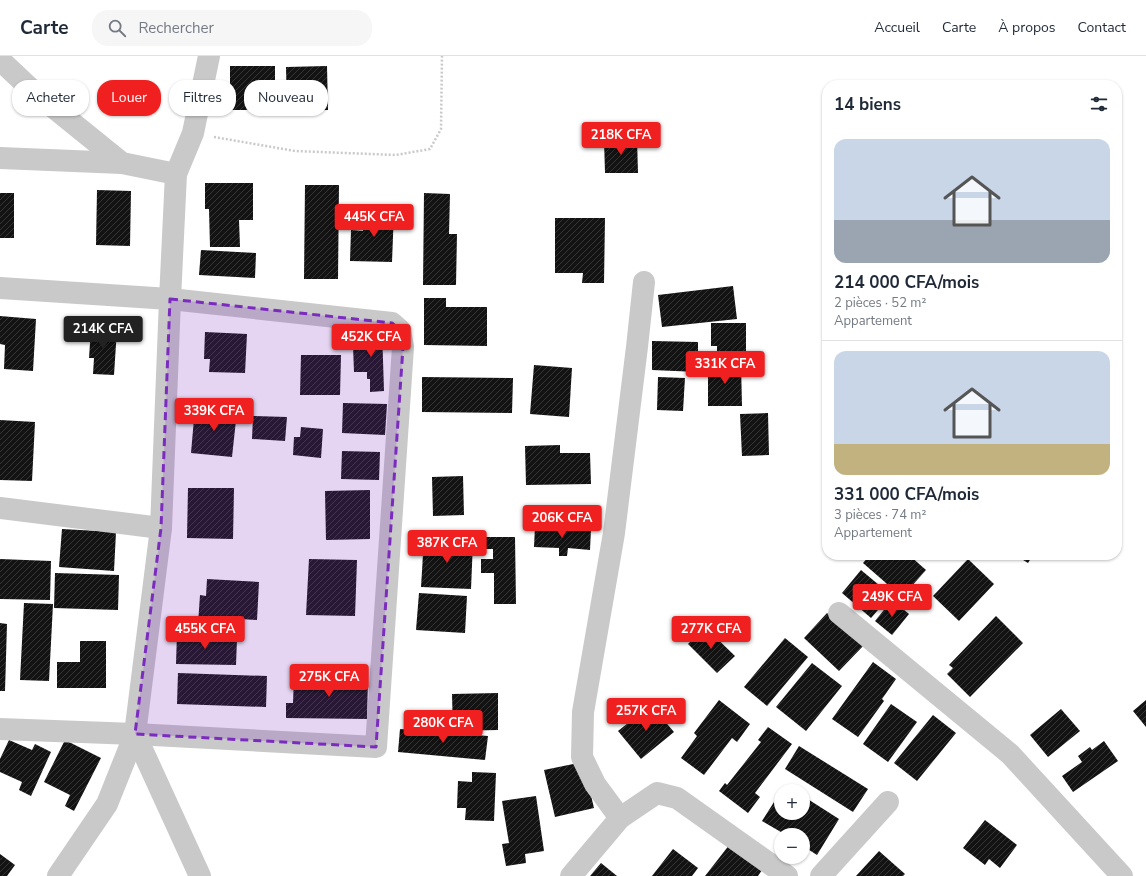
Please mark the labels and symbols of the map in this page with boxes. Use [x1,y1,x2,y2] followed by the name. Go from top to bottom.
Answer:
[580,122,662,156] pin: 218K CFA
[333,204,415,238] pin: 445K CFA
[62,316,144,350] pin: 214K CFA
[330,324,412,358] pin: 452K CFA
[684,351,766,385] pin: 331K CFA
[173,398,255,432] pin: 339K CFA
[521,505,603,539] pin: 206K CFA
[406,530,488,564] pin: 387K CFA
[851,584,933,618] pin: 249K CFA
[164,616,246,650] pin: 455K CFA
[670,616,752,650] pin: 277K CFA
[288,664,370,698] pin: 275K CFA
[605,698,687,732] pin: 257K CFA
[402,710,484,744] pin: 280K CFA

